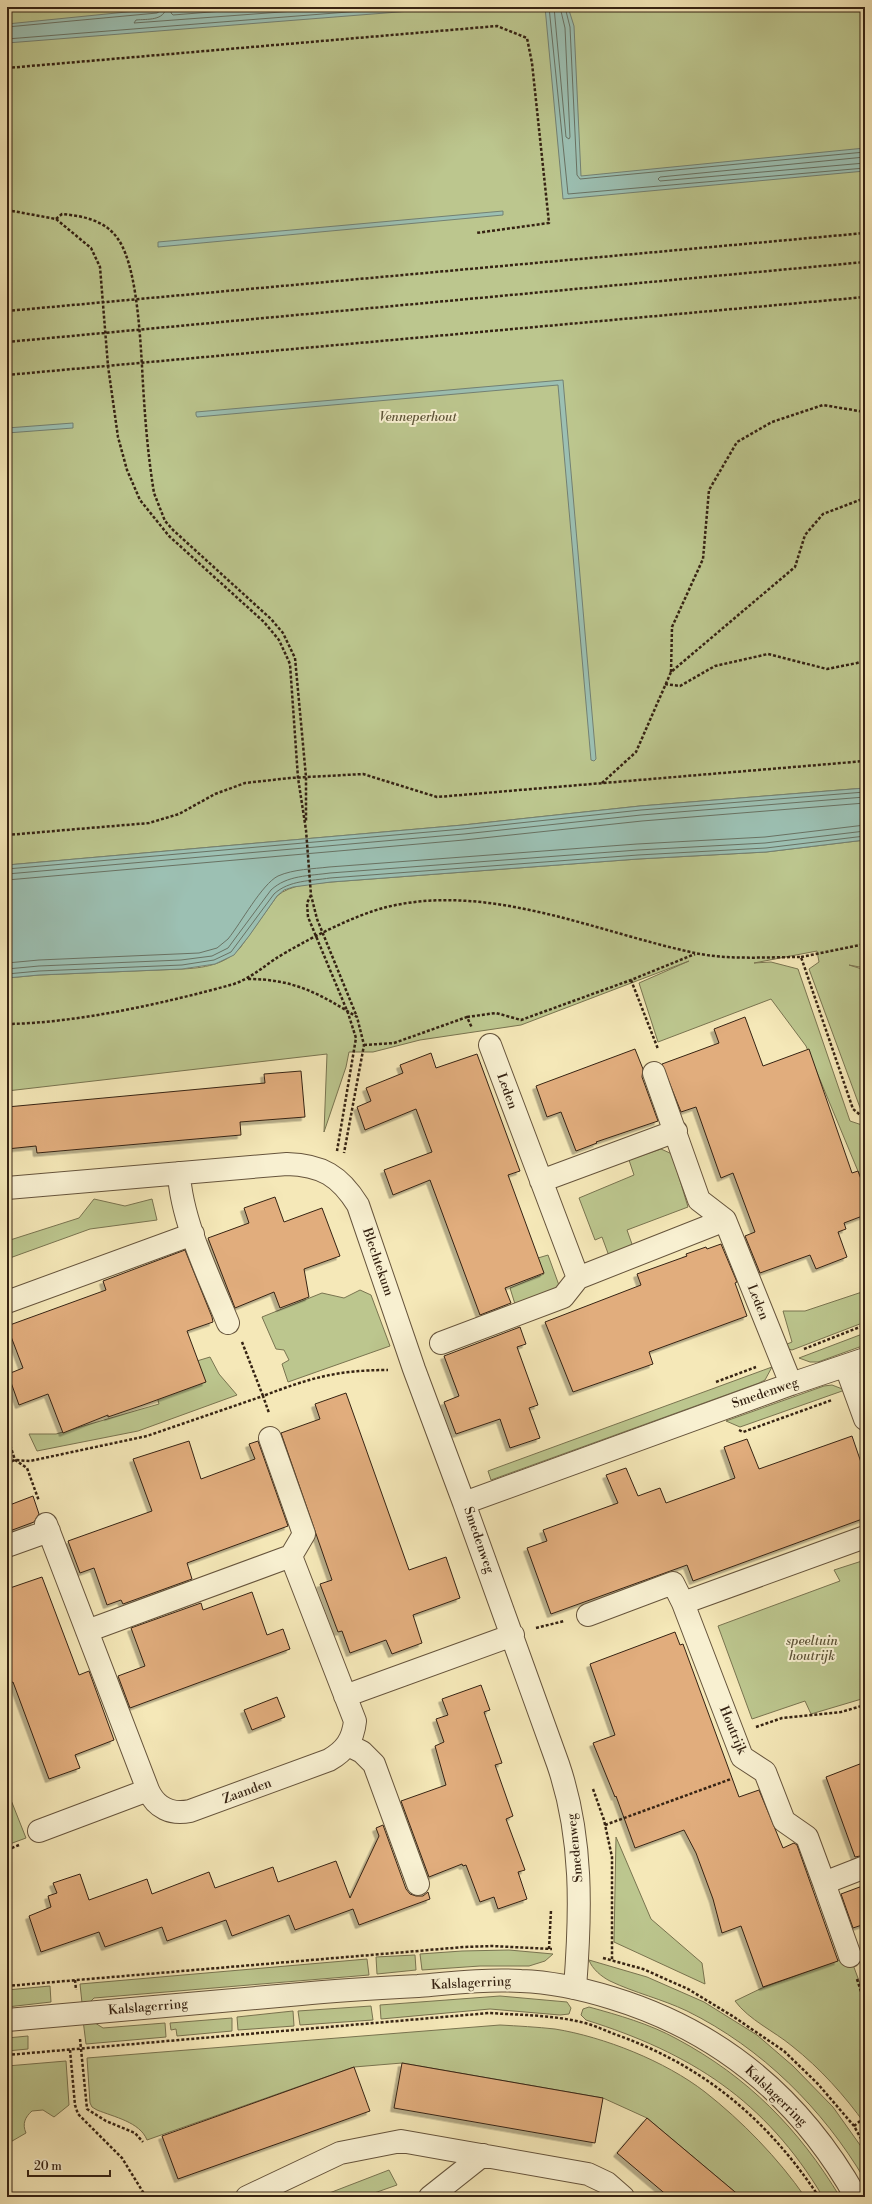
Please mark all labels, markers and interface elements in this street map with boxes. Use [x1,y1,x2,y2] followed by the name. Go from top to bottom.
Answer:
[379,409,457,425] park label: Venneperhout
[493,1071,521,1111] street label: Leden
[359,1225,397,1299] street label: Blechtekum
[744,1282,772,1322] street label: Leden
[730,1374,801,1412] street label: Smedenweg
[460,1505,498,1576] street label: Smedenweg
[785,1633,839,1664] park label: speeltuin houtrijk
[716,1704,751,1758] street label: Houtrijk
[220,1775,274,1807] street label: Zaanden
[563,1812,587,1883] street label: Smedenweg
[431,1973,512,1993] street label: Kalslagerring
[107,1996,189,2018] street label: Kalslagerring
[742,2062,811,2130] street label: Kalslagerring
[28,2152,110,2178] scale bar
[34,2159,62,2174] text: 20 m

